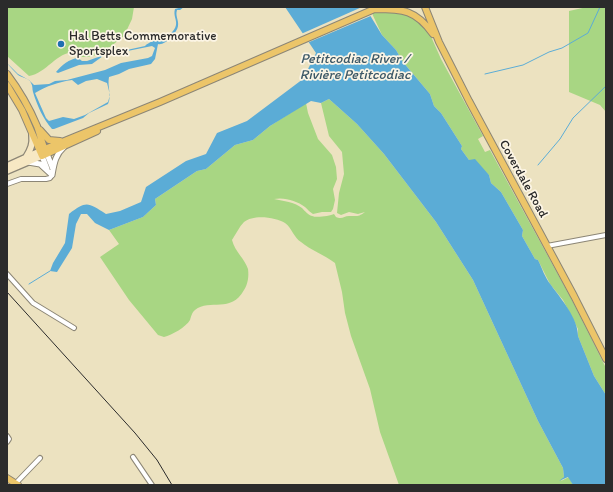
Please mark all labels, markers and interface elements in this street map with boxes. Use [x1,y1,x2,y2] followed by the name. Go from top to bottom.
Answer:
[69,29,216,60] place label: Hal Betts Commemorative Sportsplex
[56,39,66,49] marker: Hal Betts Commemorative Sportsplex
[300,51,410,84] water label: Petitcodiac River / Rivière Petitcodiac
[495,137,551,221] street label: Coverdale Road

